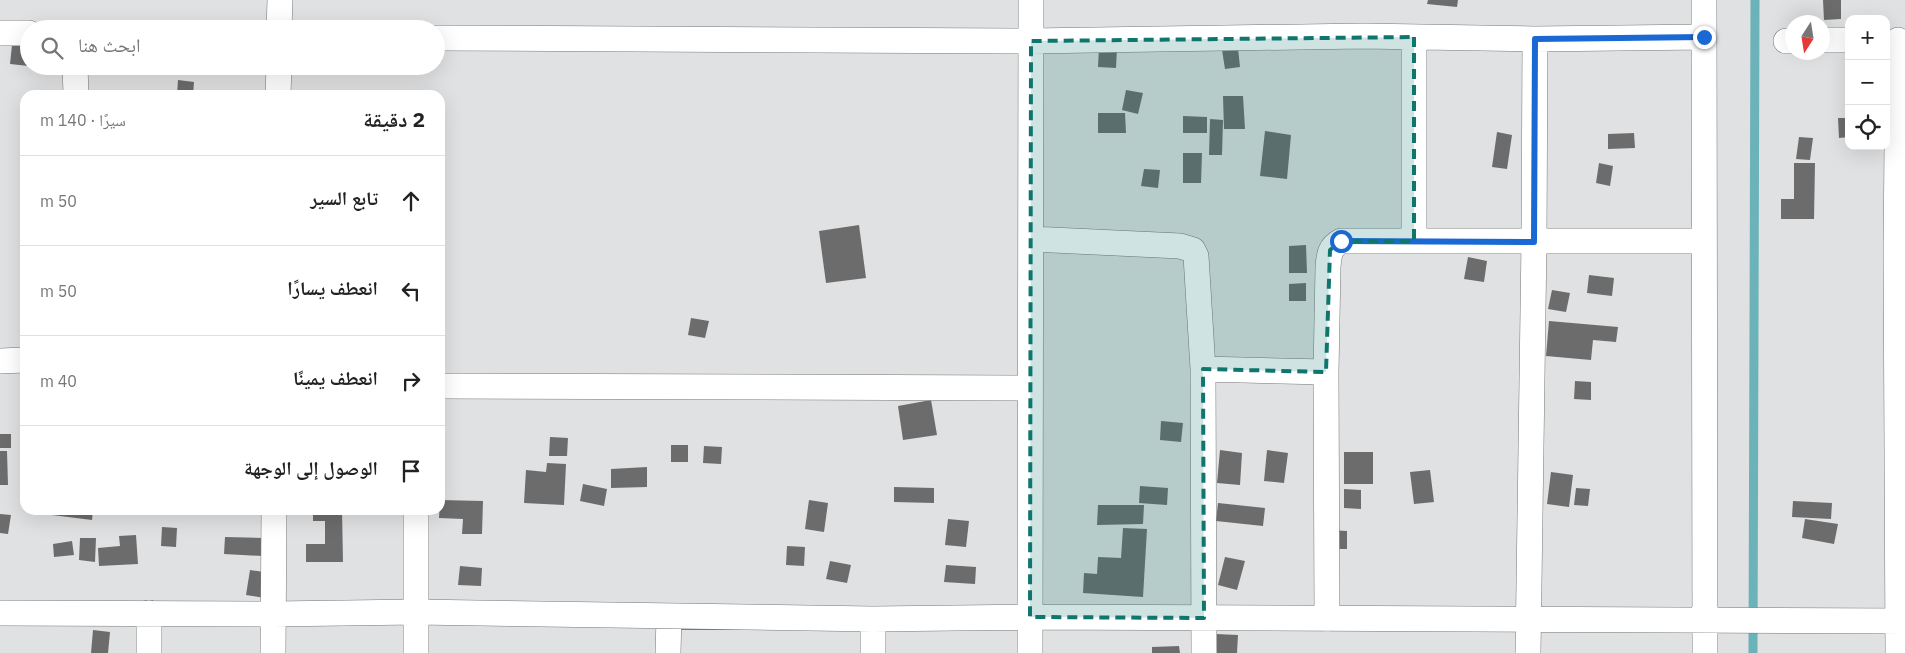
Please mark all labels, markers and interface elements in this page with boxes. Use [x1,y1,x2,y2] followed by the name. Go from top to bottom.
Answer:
[1785,15,1830,60] north arrow
[1845,15,1890,150] map controls
[1845,15,1890,60] button: +
[20,20,445,75] search box
[1693,26,1716,49] route end
[78,33,140,57] text: ابحث هنا
[38,34,66,62] icon: search
[1845,60,1890,105] button: −
[363,105,425,133] text: 2 دقيقة
[1845,105,1890,150] button: locate
[40,110,126,130] text: سيرًا · 140 m
[310,186,378,210] text: تابع السير
[397,187,425,215] icon: ahead
[40,191,77,211] text: 50 m
[1330,230,1353,253] route start
[287,276,378,300] text: انعطف يسارًا
[397,277,425,305] icon: left
[40,281,77,301] text: 50 m
[293,366,378,390] text: انعطف يمينًا
[397,367,425,395] icon: right
[40,371,77,391] text: 40 m
[244,456,378,480] text: الوصول إلى الوجهة
[397,457,425,485] icon: arrive

